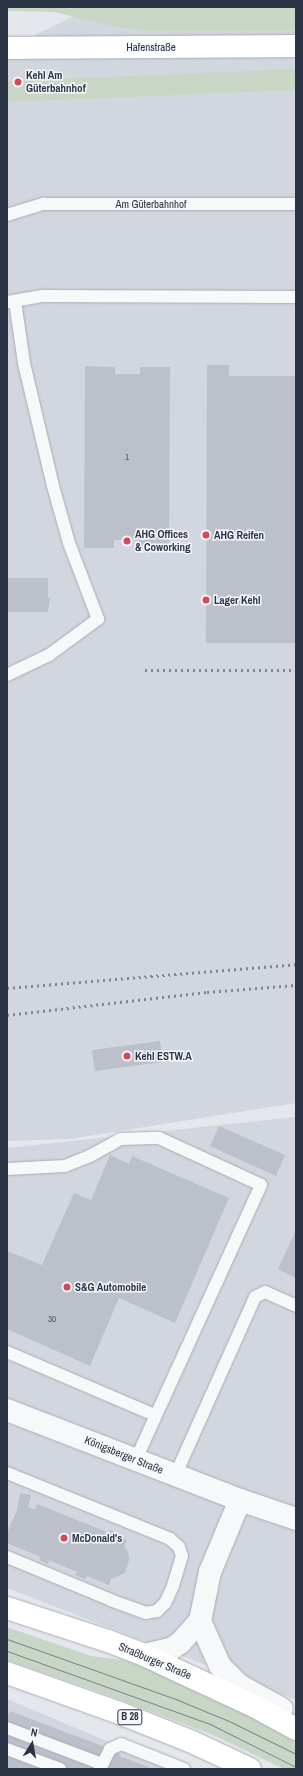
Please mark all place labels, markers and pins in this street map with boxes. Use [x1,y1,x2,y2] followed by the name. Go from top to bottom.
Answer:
[26,69,86,95] place label: Kehl Am Güterbahnhof
[13,77,23,87] marker: Kehl Am Güterbahnhof
[135,528,191,554] place label: AHG Offices & Coworking
[214,528,264,542] place label: AHG Reifen
[201,530,211,540] marker: AHG Reifen
[122,536,132,546] marker: AHG Offices & Coworking
[214,593,261,607] place label: Lager Kehl
[201,595,211,605] marker: Lager Kehl
[135,1049,192,1063] place label: Kehl ESTW.A
[122,1051,132,1061] marker: Kehl ESTW.A
[75,1280,147,1294] place label: S&G Automobile
[62,1282,72,1292] marker: S&G Automobile
[72,1531,122,1545] place label: McDonald's
[59,1533,69,1543] marker: McDonald's

